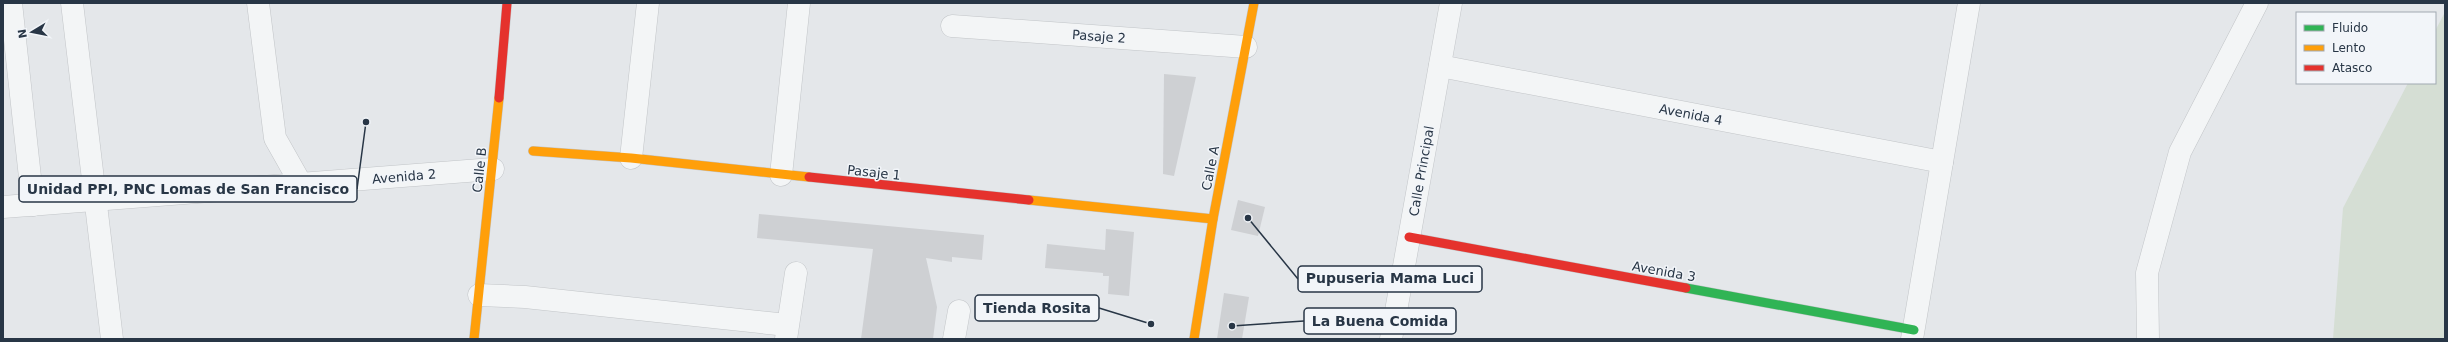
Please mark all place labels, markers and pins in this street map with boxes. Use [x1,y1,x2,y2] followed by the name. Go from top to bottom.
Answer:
[19,176,357,202] callout: Unidad PPI, PNC Lomas de San Francisco
[1298,266,1482,292] callout: Pupuseria Mama Luci
[975,295,1099,321] callout: Tienda Rosita
[1304,308,1456,334] callout: La Buena Comida

